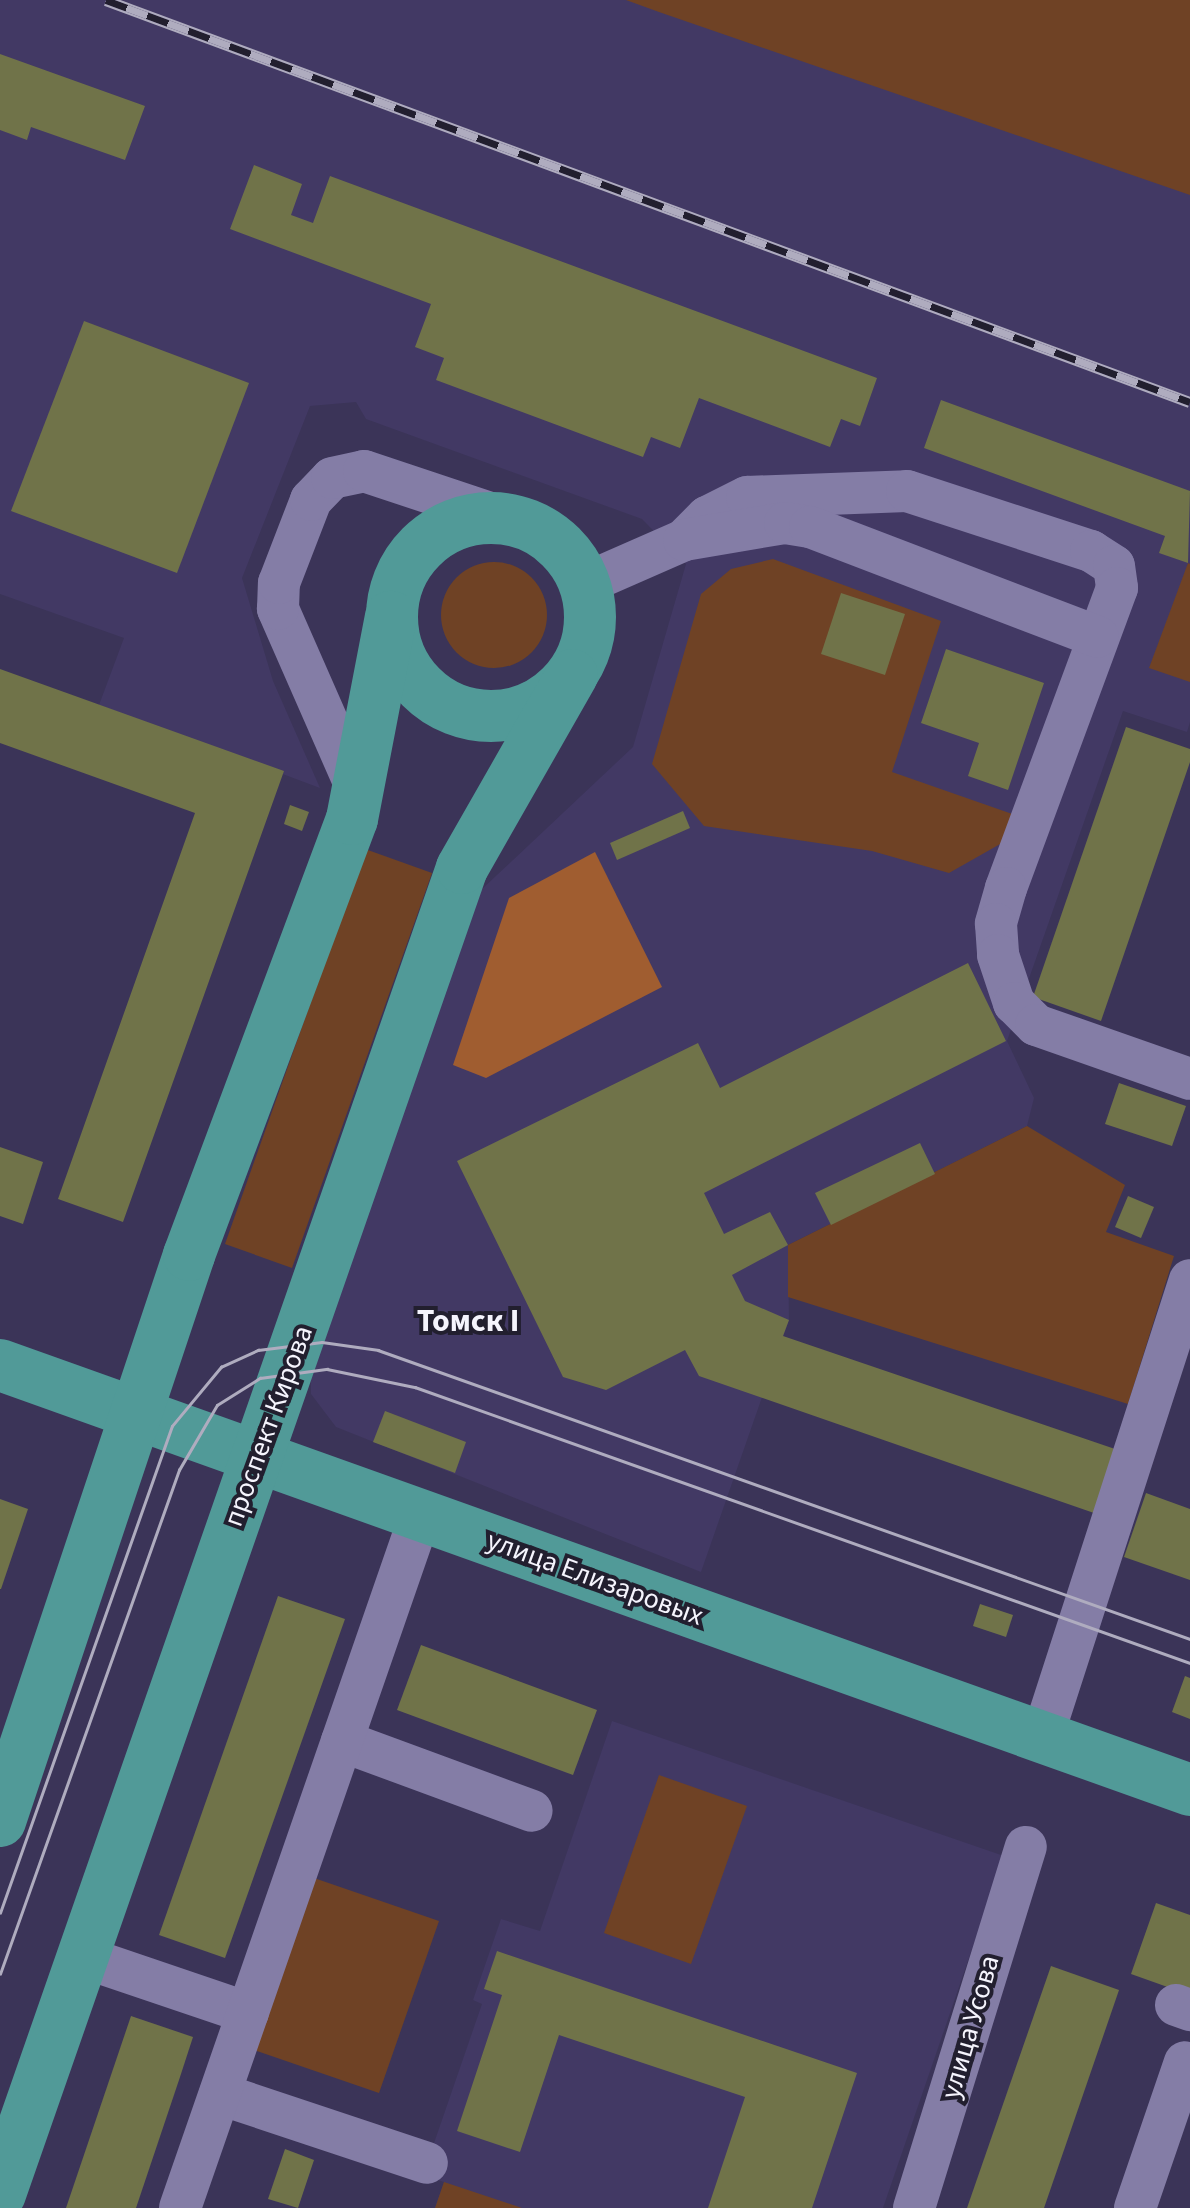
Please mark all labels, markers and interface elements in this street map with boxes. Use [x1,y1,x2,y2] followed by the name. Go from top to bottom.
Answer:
[417,1302,519,1340] district label: Томск I
[216,1321,320,1531] street label: проспект Кирова
[482,1523,708,1633] street label: улица Елизаровых
[933,1951,1007,2103] street label: улица Усова

